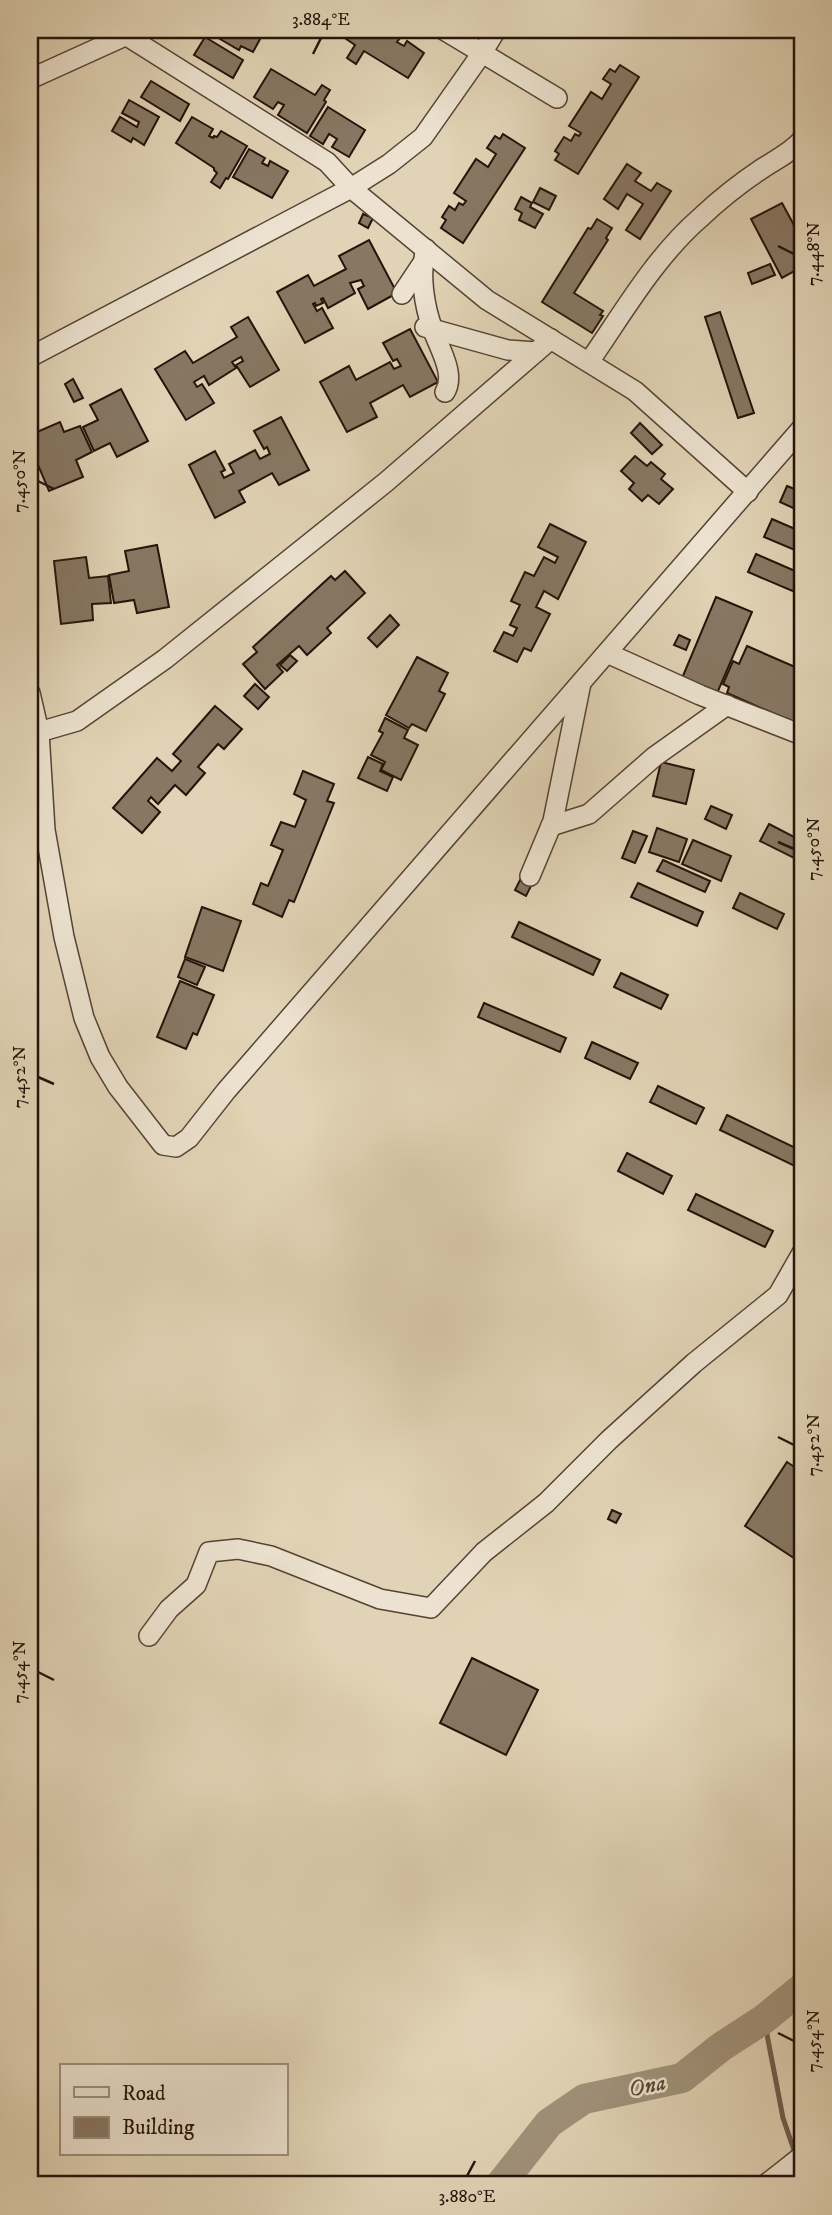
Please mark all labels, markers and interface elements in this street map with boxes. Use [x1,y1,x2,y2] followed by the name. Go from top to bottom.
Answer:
[292,9,350,31] text: 3.884°E
[803,222,825,286] text: 7.448°N
[9,449,31,513] text: 7.450°N
[803,817,825,881] text: 7.450°N
[9,1046,31,1108] text: 7.452°N
[803,1414,825,1476] text: 7.452°N
[9,1640,31,1703] text: 7.454°N
[803,2009,825,2072] text: 7.454°N
[60,2064,287,2156] legend
[626,2068,669,2105] water label: Ona
[122,2081,166,2107] text: Road
[122,2115,195,2141] text: Building
[438,2186,496,2208] text: 3.880°E

